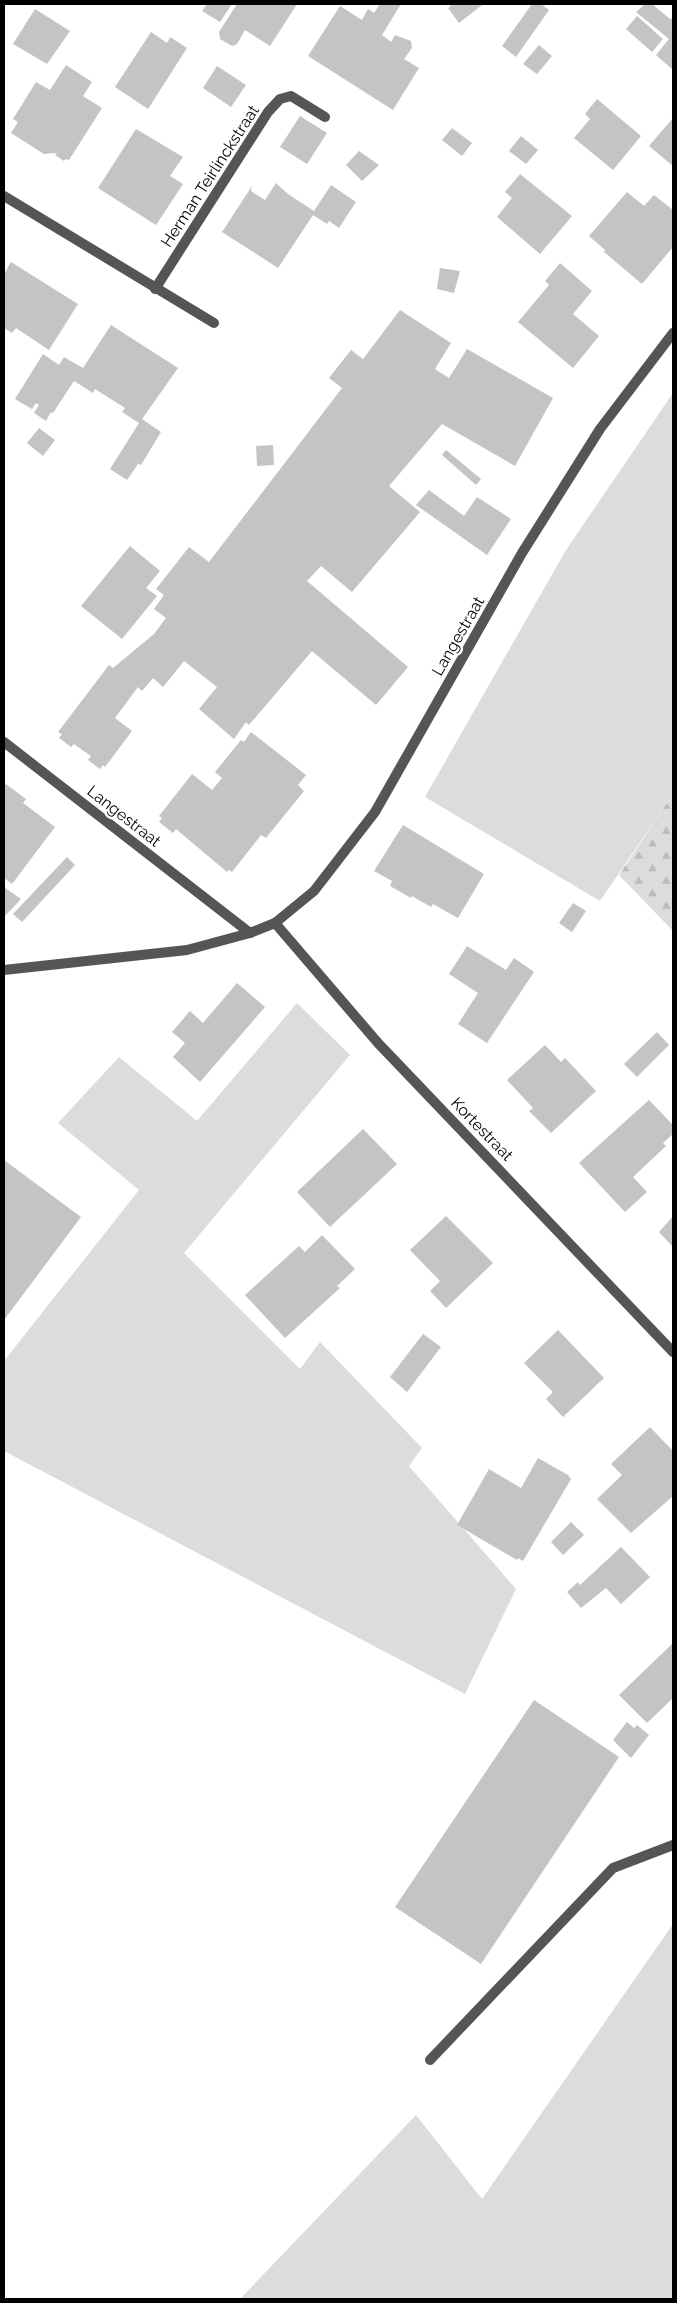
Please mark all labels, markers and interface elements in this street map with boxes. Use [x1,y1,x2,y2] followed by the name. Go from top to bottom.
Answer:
[157,101,263,251] street label: Herman Teirlinckstraat
[428,593,489,679] street label: Langestraat
[83,781,165,851] street label: Langestraat
[447,1093,517,1165] street label: Kortestraat

